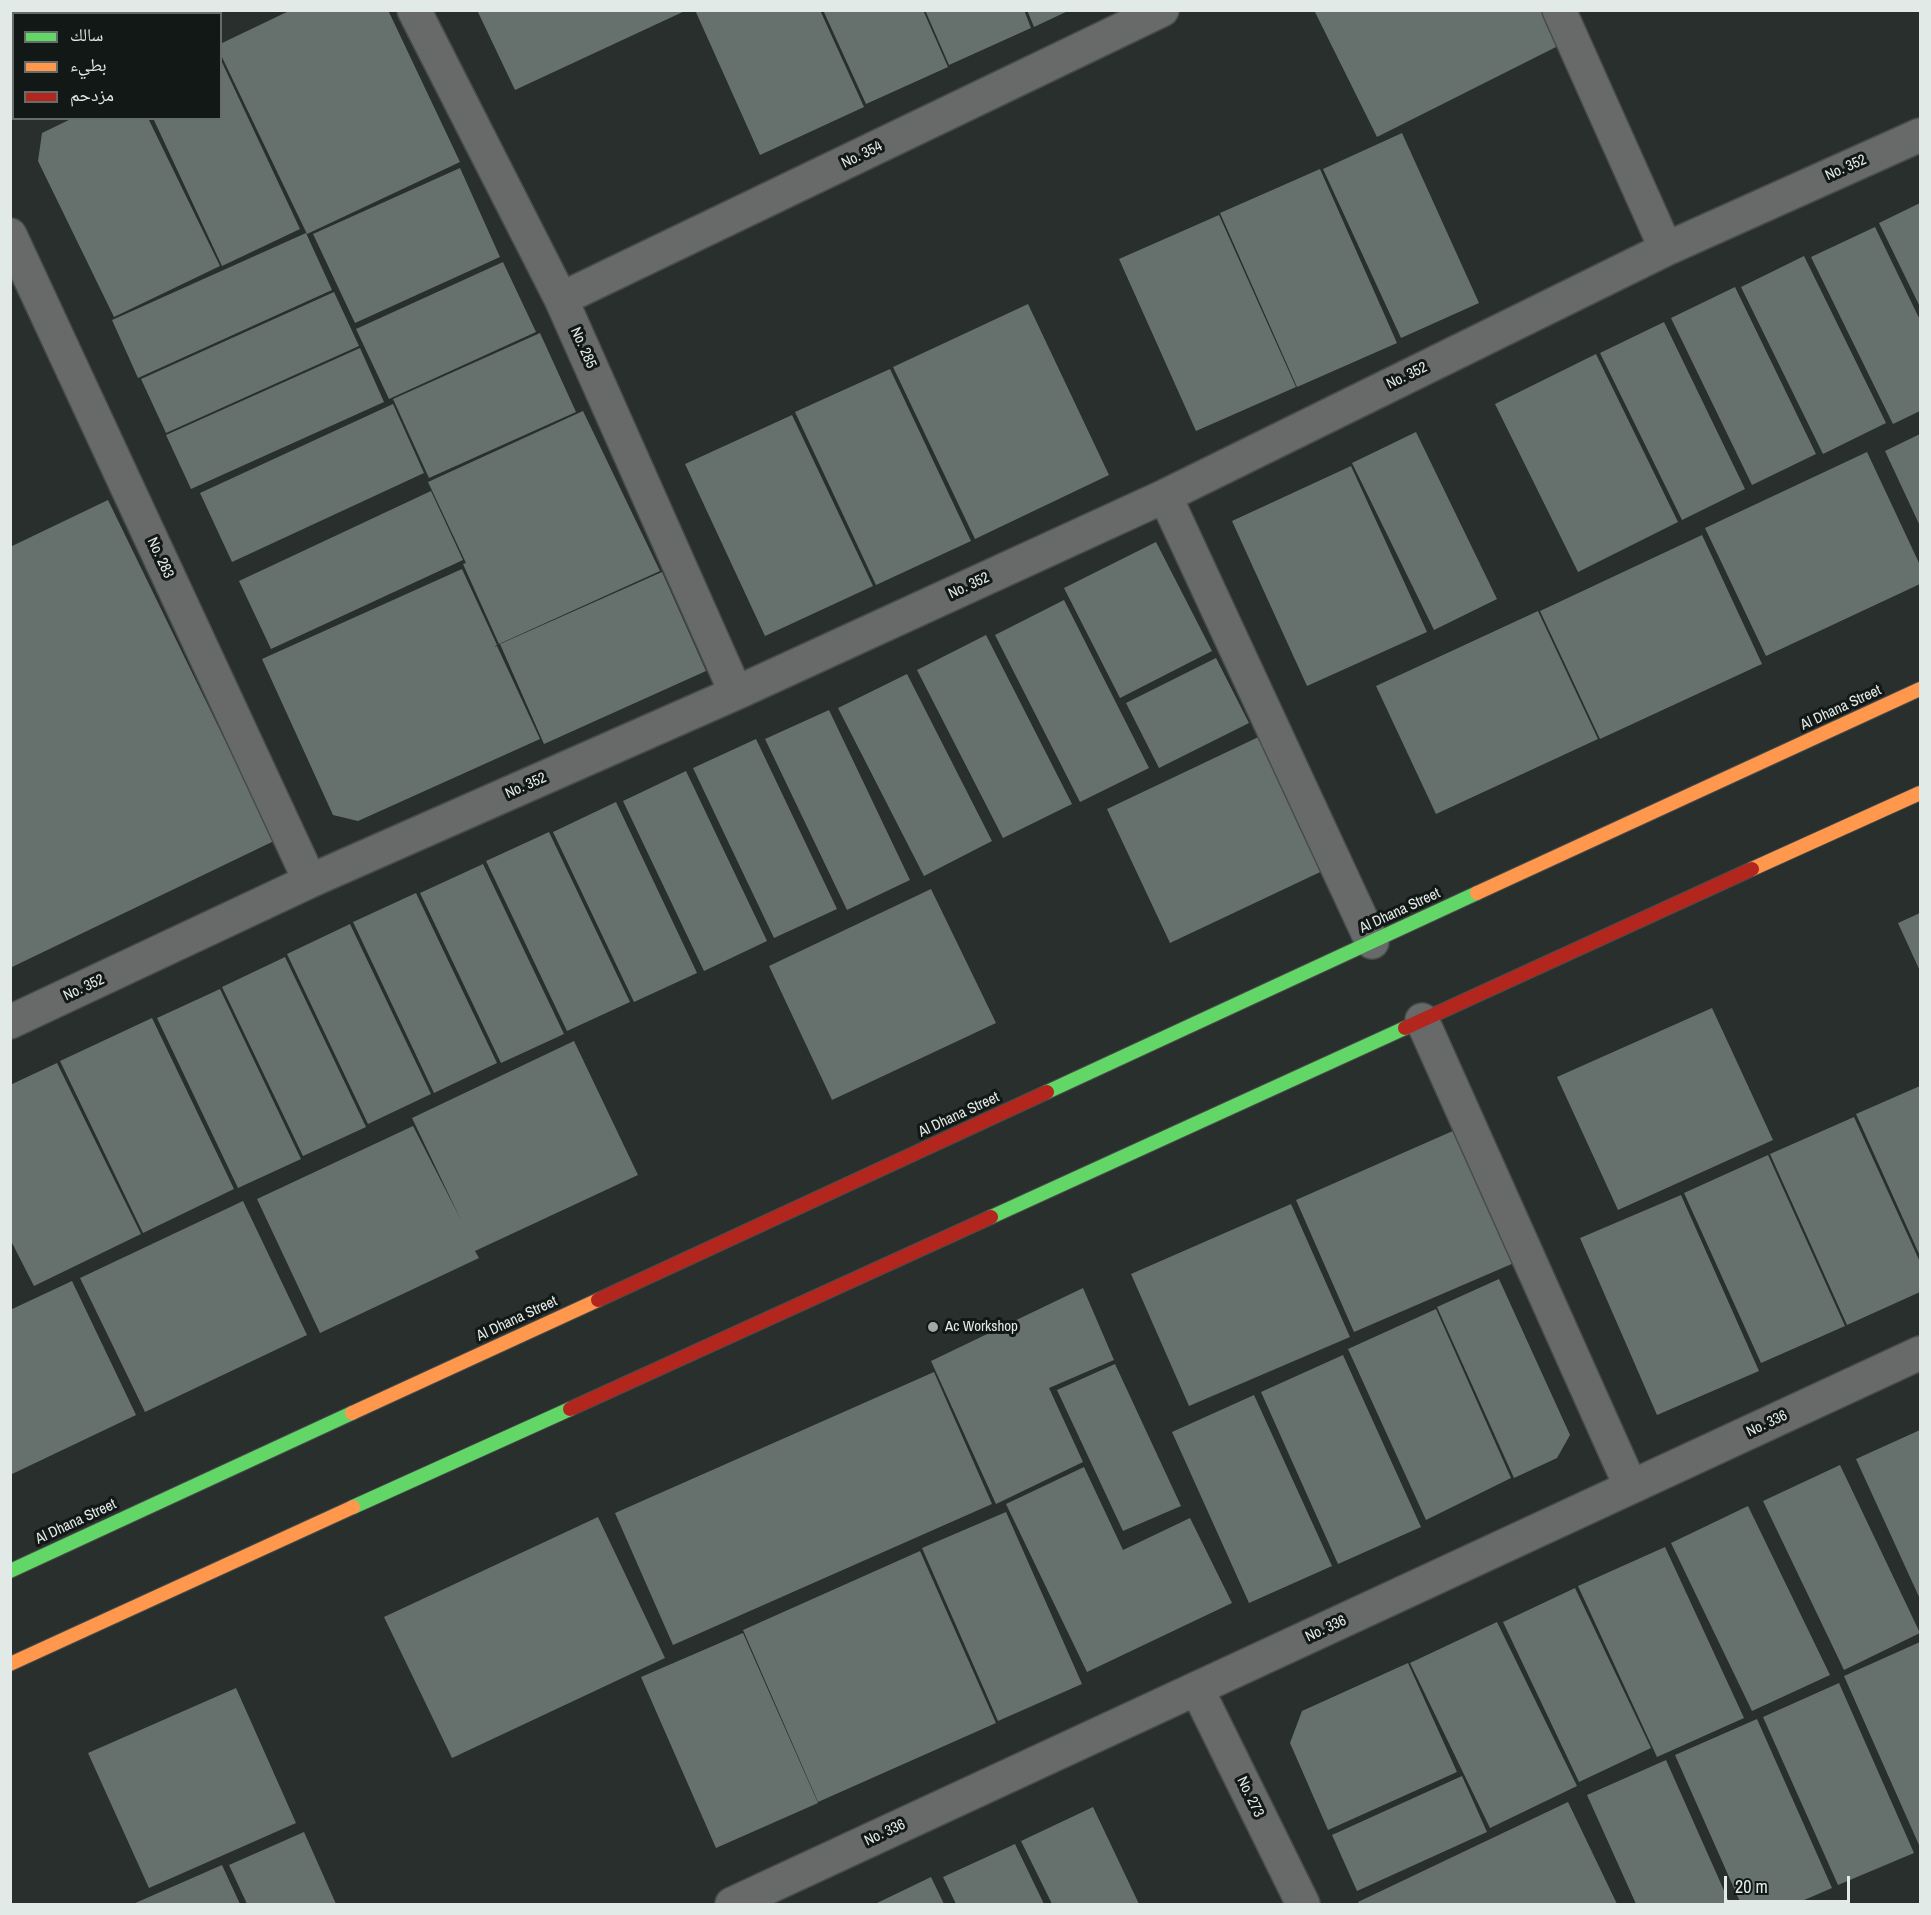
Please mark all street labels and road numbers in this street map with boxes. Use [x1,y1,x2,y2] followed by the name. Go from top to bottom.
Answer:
[839,137,885,173] street label: No. 354
[1823,151,1869,185] street label: No. 352
[566,325,600,371] street label: No. 285
[1384,358,1430,394] street label: No. 352
[143,535,177,581] street label: No. 283
[946,569,992,603] street label: No. 352
[1798,681,1884,735] street label: Al Dhana Street
[503,769,549,803] street label: No. 352
[1357,884,1443,938] street label: Al Dhana Street
[61,971,107,1005] street label: No. 352
[916,1088,1002,1142] street label: Al Dhana Street
[474,1292,560,1346] street label: Al Dhana Street
[1744,1407,1790,1441] street label: No. 336
[33,1495,119,1549] street label: Al Dhana Street
[1303,1612,1349,1646] street label: No. 336
[1232,1774,1268,1820] street label: No. 273
[862,1816,908,1850] street label: No. 336

